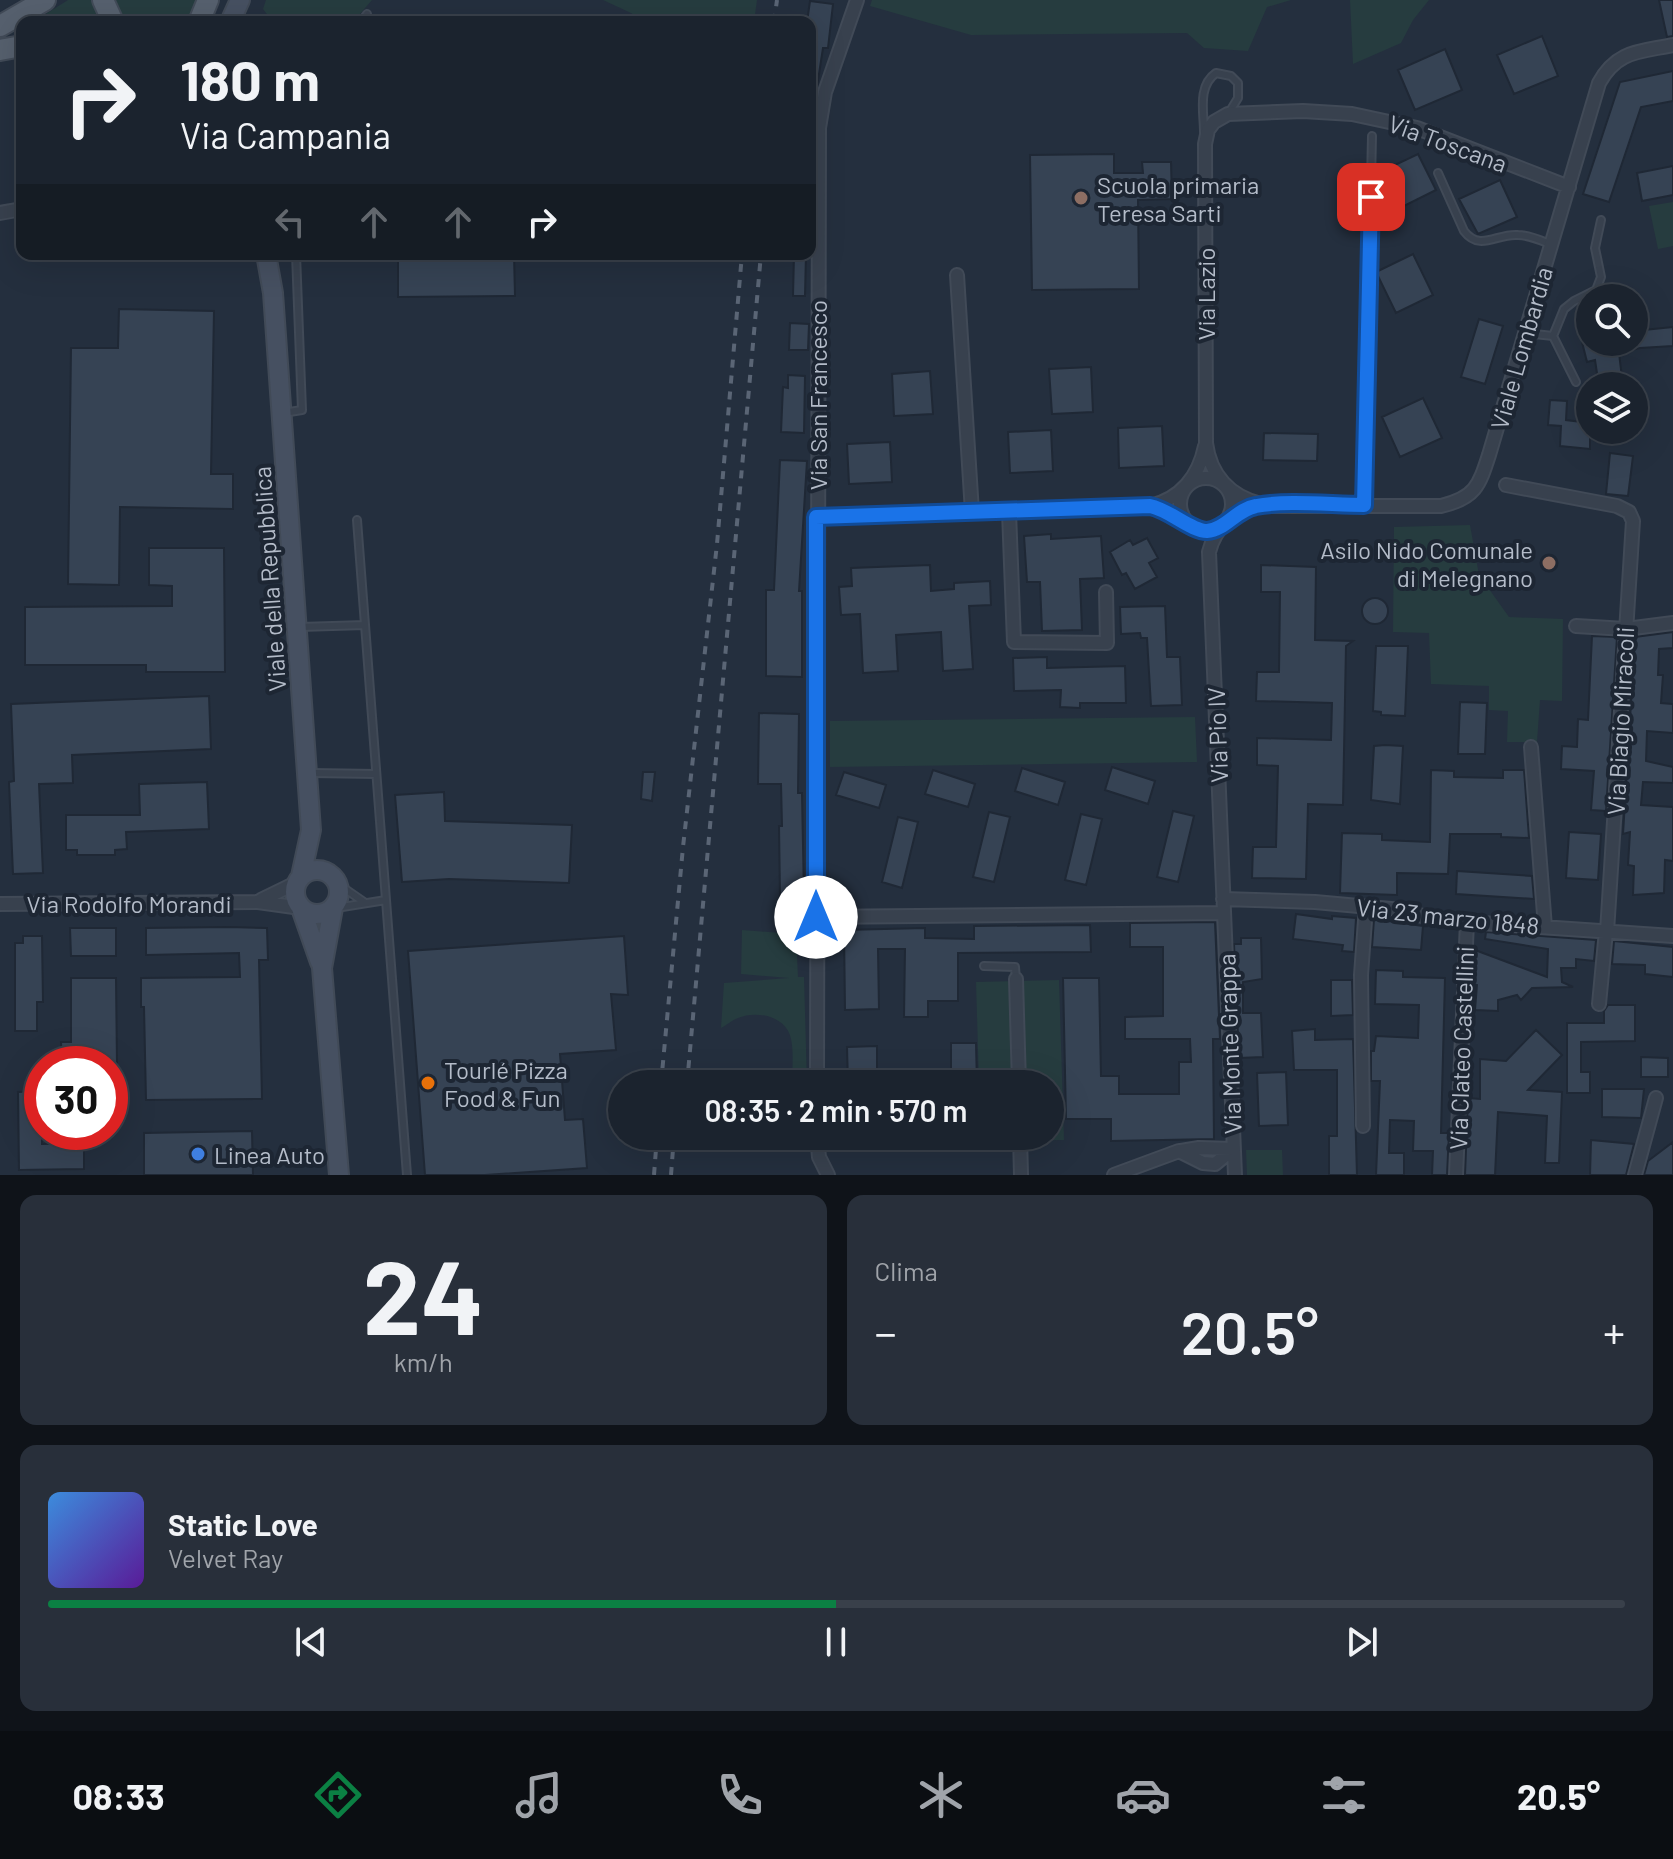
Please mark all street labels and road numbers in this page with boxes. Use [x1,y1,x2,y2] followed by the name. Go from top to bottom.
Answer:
[1385,108,1511,178] street label: Via Toscana
[1191,247,1220,341] street label: Via Lazio
[1484,263,1558,433] street label: Viale Lombardia
[803,300,832,490] street label: Via San Francesco
[247,465,291,693] street label: Viale della Repubblica
[1601,626,1639,816] street label: Via Biagio Miracoli
[1201,687,1233,783] street label: Via Pio IV
[26,889,232,918] street label: Via Rodolfo Morandi
[1355,892,1541,940] street label: Via 23 marzo 1848
[1443,945,1479,1151] street label: Via Clateo Castellini
[1211,953,1247,1135] street label: Via Monte Grappa

